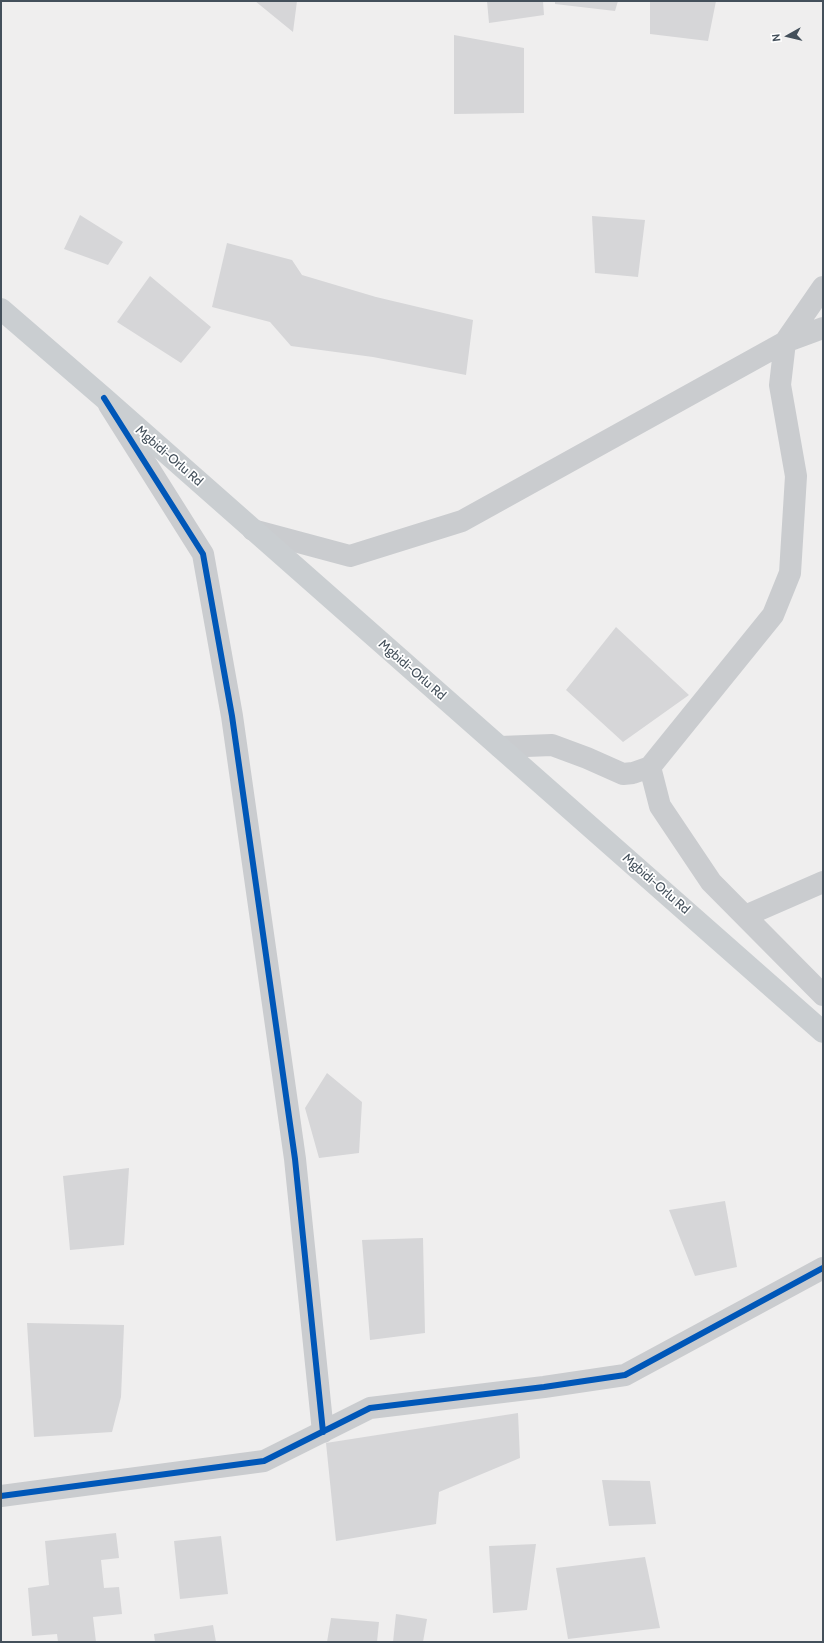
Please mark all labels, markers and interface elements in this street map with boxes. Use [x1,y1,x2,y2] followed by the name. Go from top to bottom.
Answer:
[768,16,808,56] north arrow
[769,33,784,42] text: N
[132,423,206,489] street label: Mgbidi-Orlu Rd
[375,637,449,703] street label: Mgbidi-Orlu Rd
[619,851,693,917] street label: Mgbidi-Orlu Rd

